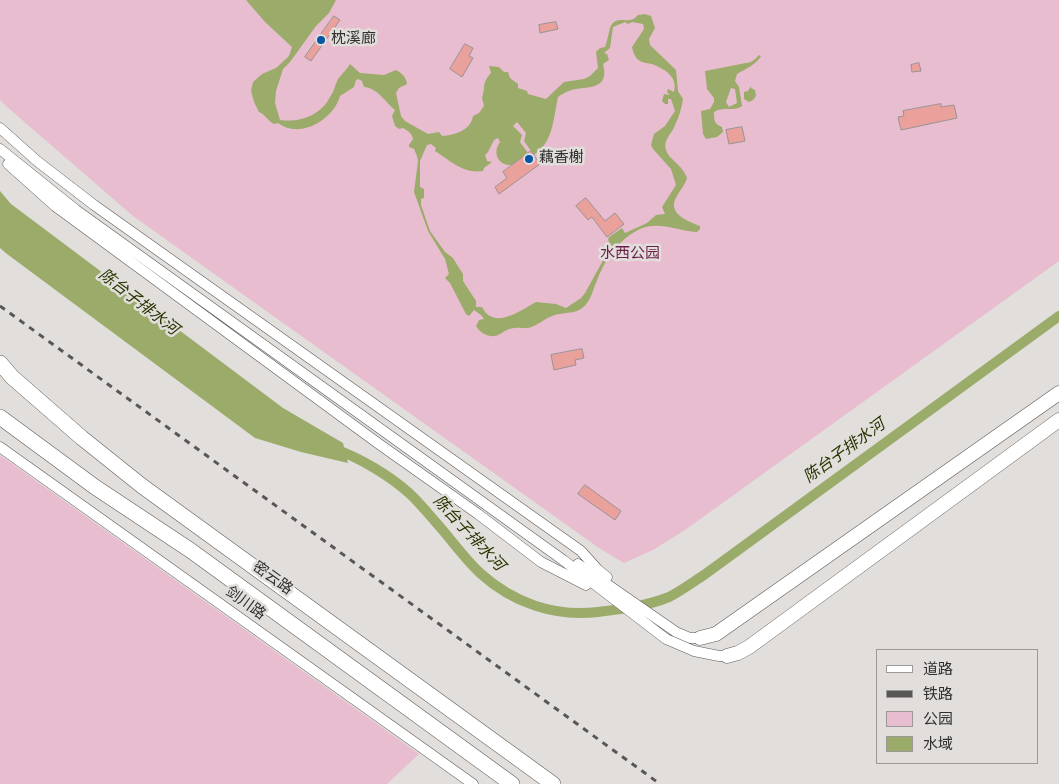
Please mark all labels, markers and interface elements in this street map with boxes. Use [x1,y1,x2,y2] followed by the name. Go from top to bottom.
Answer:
[331,31,376,49] place label: 枕溪廊
[315,34,327,46] marker: 枕溪廊
[539,150,584,168] place label: 藕香榭
[523,153,535,165] marker: 藕香榭
[600,246,660,264] park label: 水西公园
[94,266,182,340] water label: 陈台子排水河
[801,416,889,488] water label: 陈台子排水河
[428,492,508,576] water label: 陈台子排水河
[249,558,295,600] street label: 密云路
[222,583,268,625] street label: 剑川路
[876,649,1039,764] legend
[923,659,953,680] text: 道路
[923,684,953,705] text: 铁路
[923,709,953,730] text: 公园
[923,734,953,755] text: 水域

